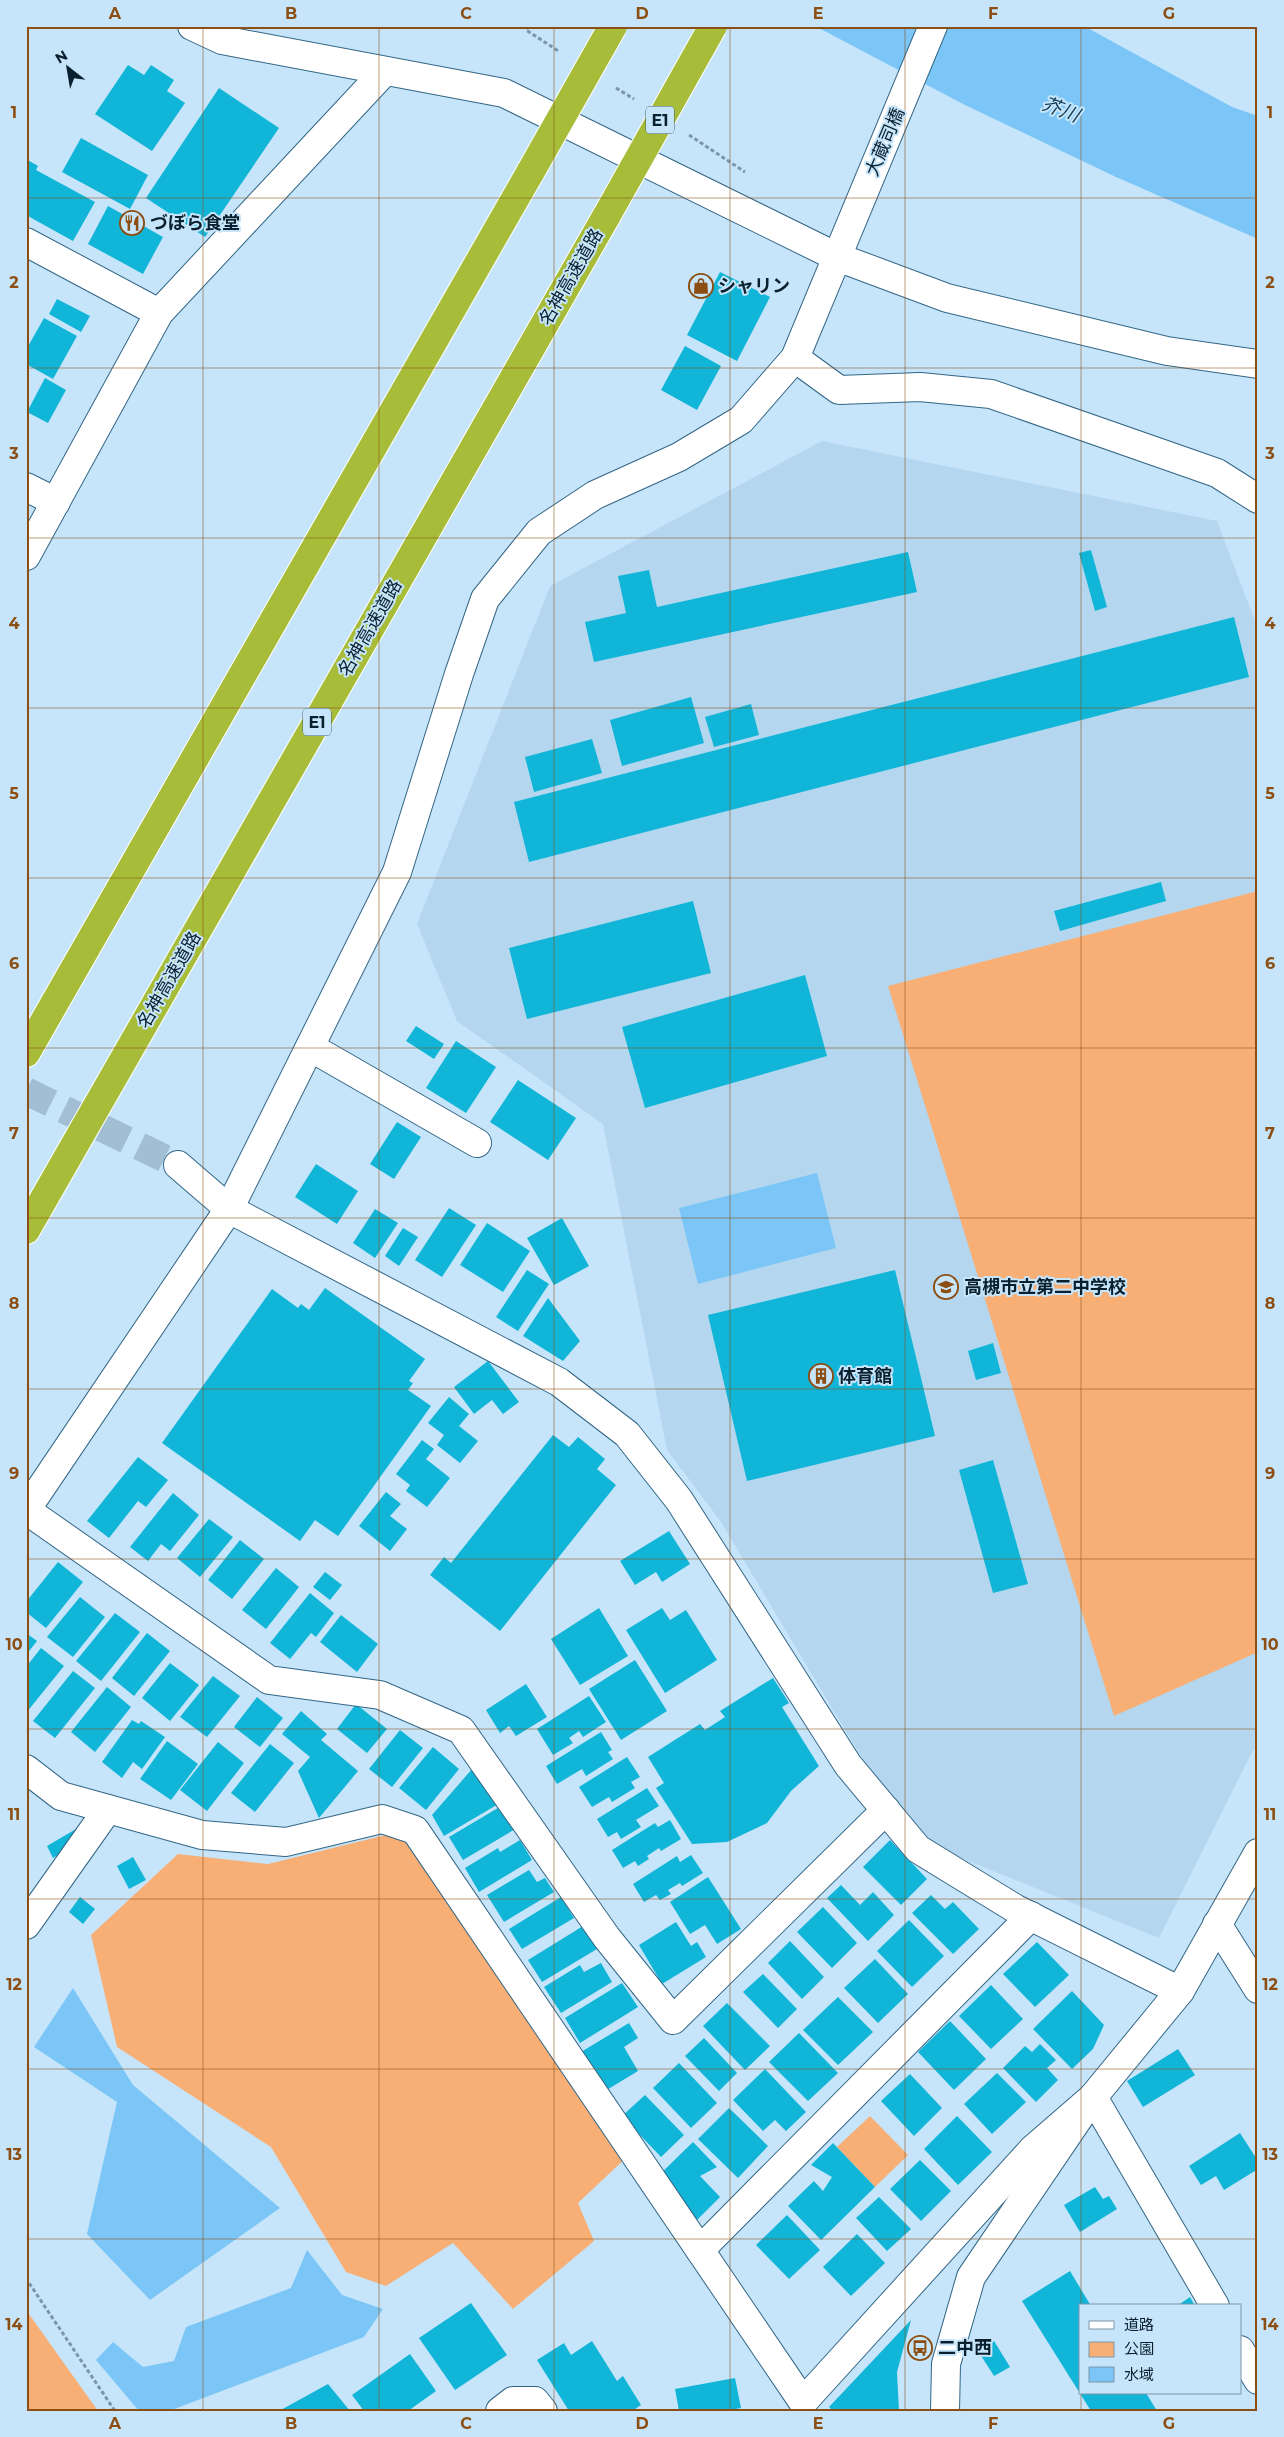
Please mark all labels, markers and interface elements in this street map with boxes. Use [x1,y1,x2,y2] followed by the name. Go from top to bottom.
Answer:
[108,4,122,23] text: A
[285,4,297,23] text: B
[460,4,472,23] text: C
[635,4,649,23] text: D
[813,4,823,23] text: E
[988,4,998,23] text: F
[1163,4,1175,23] text: G
[42,42,92,92] north arrow
[52,46,71,67] text: N
[1039,92,1085,128] water label: 芥川
[11,103,17,122] text: 1
[1267,103,1273,122] text: 1
[861,105,909,179] street label: 大蔵司橋
[646,106,674,134] road number: E1
[119,210,145,236] restaurant icon: づぼら食堂
[150,212,240,234] place label: づぼら食堂
[534,225,608,329] street label: 名神高速道路
[9,273,19,292] text: 2
[688,273,714,299] shop icon: シャリン
[1265,273,1275,292] text: 2
[718,275,790,297] place label: シャリン
[8,444,19,463] text: 3
[1264,444,1275,463] text: 3
[333,576,407,680] street label: 名神高速道路
[8,614,20,633] text: 4
[1264,614,1276,633] text: 4
[303,709,331,736] road number: E1
[9,784,19,803] text: 5
[1265,784,1275,803] text: 5
[132,928,206,1032] street label: 名神高速道路
[9,954,19,973] text: 6
[1265,954,1275,973] text: 6
[9,1124,19,1143] text: 7
[1265,1124,1275,1143] text: 7
[933,1274,959,1300] school or university icon: 高槻市立第二中学校
[964,1276,1126,1298] place label: 高槻市立第二中学校
[9,1294,19,1313] text: 8
[1265,1294,1275,1313] text: 8
[808,1363,834,1389] building icon: 体育館
[838,1365,892,1387] place label: 体育館
[9,1464,19,1483] text: 9
[1265,1464,1275,1483] text: 9
[5,1635,23,1654] text: 10
[1261,1635,1279,1654] text: 10
[8,1805,20,1824] text: 11
[1264,1805,1276,1824] text: 11
[6,1975,22,1994] text: 12
[1262,1975,1278,1994] text: 12
[6,2145,22,2164] text: 13
[1262,2145,1278,2164] text: 13
[1079,2304,1242,2394] legend
[5,2315,23,2334] text: 14
[1124,2315,1154,2334] text: 道路
[1261,2315,1279,2334] text: 14
[907,2335,933,2361] bus stop icon: 二中西
[938,2337,992,2359] place label: 二中西
[1124,2339,1154,2358] text: 公園
[1124,2365,1154,2384] text: 水域
[108,2414,122,2433] text: A
[285,2414,297,2433] text: B
[460,2414,472,2433] text: C
[635,2414,649,2433] text: D
[813,2414,823,2433] text: E
[988,2414,998,2433] text: F
[1163,2414,1175,2433] text: G

